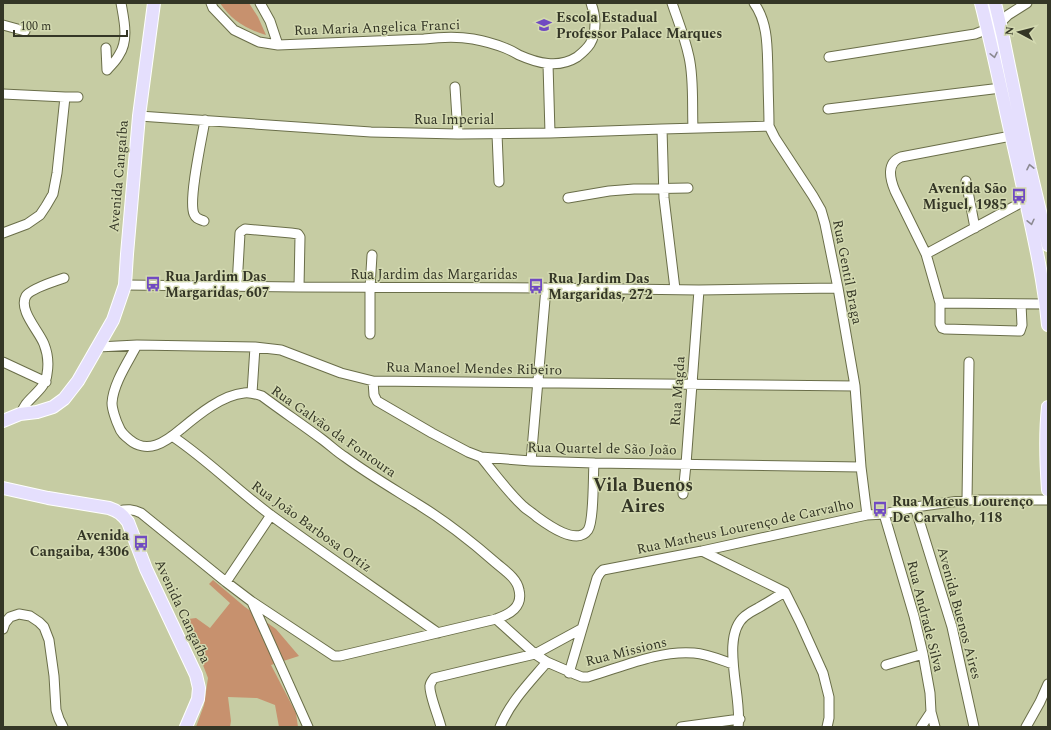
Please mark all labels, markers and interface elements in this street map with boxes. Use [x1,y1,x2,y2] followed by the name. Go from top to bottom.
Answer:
[556,7,722,44] place label: Escola Estadual Professor Palace Marques
[14,12,127,38] scale bar
[999,12,1039,52] north arrow
[294,14,461,41] street label: Rua Maria Angelica Franci
[535,16,553,34] school or university icon: Escola Estadual Professor Palace Marques
[20,17,51,36] text: 100 m
[1001,25,1019,36] text: N
[989,51,997,58] one-way arrow
[414,109,494,130] street label: Rua Imperial
[103,119,134,233] street label: Avenida Cangaíba
[1026,163,1034,170] one-way arrow
[922,178,1007,215] place label: Avenida São Miguel, 1985
[1010,187,1028,205] bus stop icon: Avenida São Miguel, 1985
[827,218,868,326] street label: Rua Gentil Braga
[1026,219,1034,226] one-way arrow
[350,264,518,285] street label: Rua Jardim das Margaridas
[165,266,270,303] place label: Rua Jardim Das Margaridas, 607
[548,268,653,305] place label: Rua Jardim Das Margaridas, 272
[144,275,162,293] bus stop icon: Rua Jardim Das Margaridas, 607
[527,277,545,295] bus stop icon: Rua Jardim Das Margaridas, 272
[665,355,690,427] street label: Rua Magda
[386,356,562,381] street label: Rua Manoel Mendes Ribeiro
[267,380,401,483] street label: Rua Galvão da Fontoura
[527,437,677,460] street label: Rua Quartel de São João
[593,472,693,520] district label: Vila Buenos Aires
[247,475,376,577] street label: Rua João Barbosa Ortiz
[892,491,1034,528] place label: Rua Mateus Lourenço De Carvalho, 118
[635,493,856,560] street label: Rua Matheus Lourenço de Carvalho
[871,500,889,518] bus stop icon: Rua Mateus Lourenço De Carvalho, 118
[30,525,130,562] place label: Avenida Cangaiba, 4306
[132,534,150,552] bus stop icon: Avenida Cangaiba, 4306
[932,545,987,682] street label: Avenida Buenos Aires
[149,556,216,667] street label: Avenida Cangaíba
[902,558,950,674] street label: Rua Andrade Silva
[583,631,669,672] street label: Rua Missions

